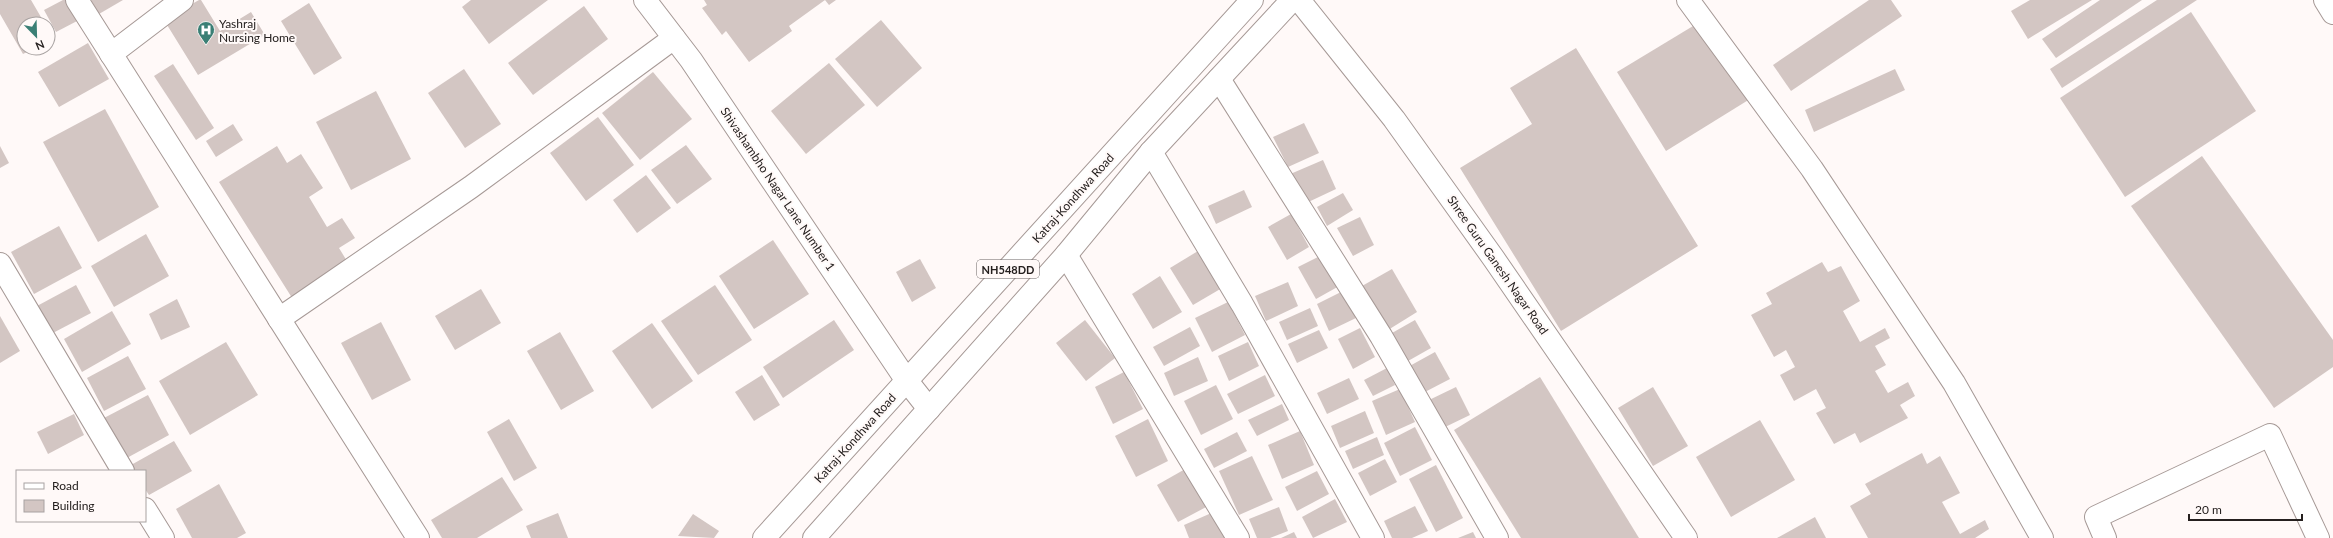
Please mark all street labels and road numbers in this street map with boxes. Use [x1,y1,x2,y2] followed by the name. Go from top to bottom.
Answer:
[717,104,839,274] street label: Shivashambho Nagar Lane Number 1
[1029,150,1117,246] street label: Katraj-Kondhwa Road
[1444,193,1552,337] street label: Shree Guru Ganesh Nagar Road
[977,260,1039,278] road number: NH548DD
[811,390,899,486] street label: Katraj-Kondhwa Road

